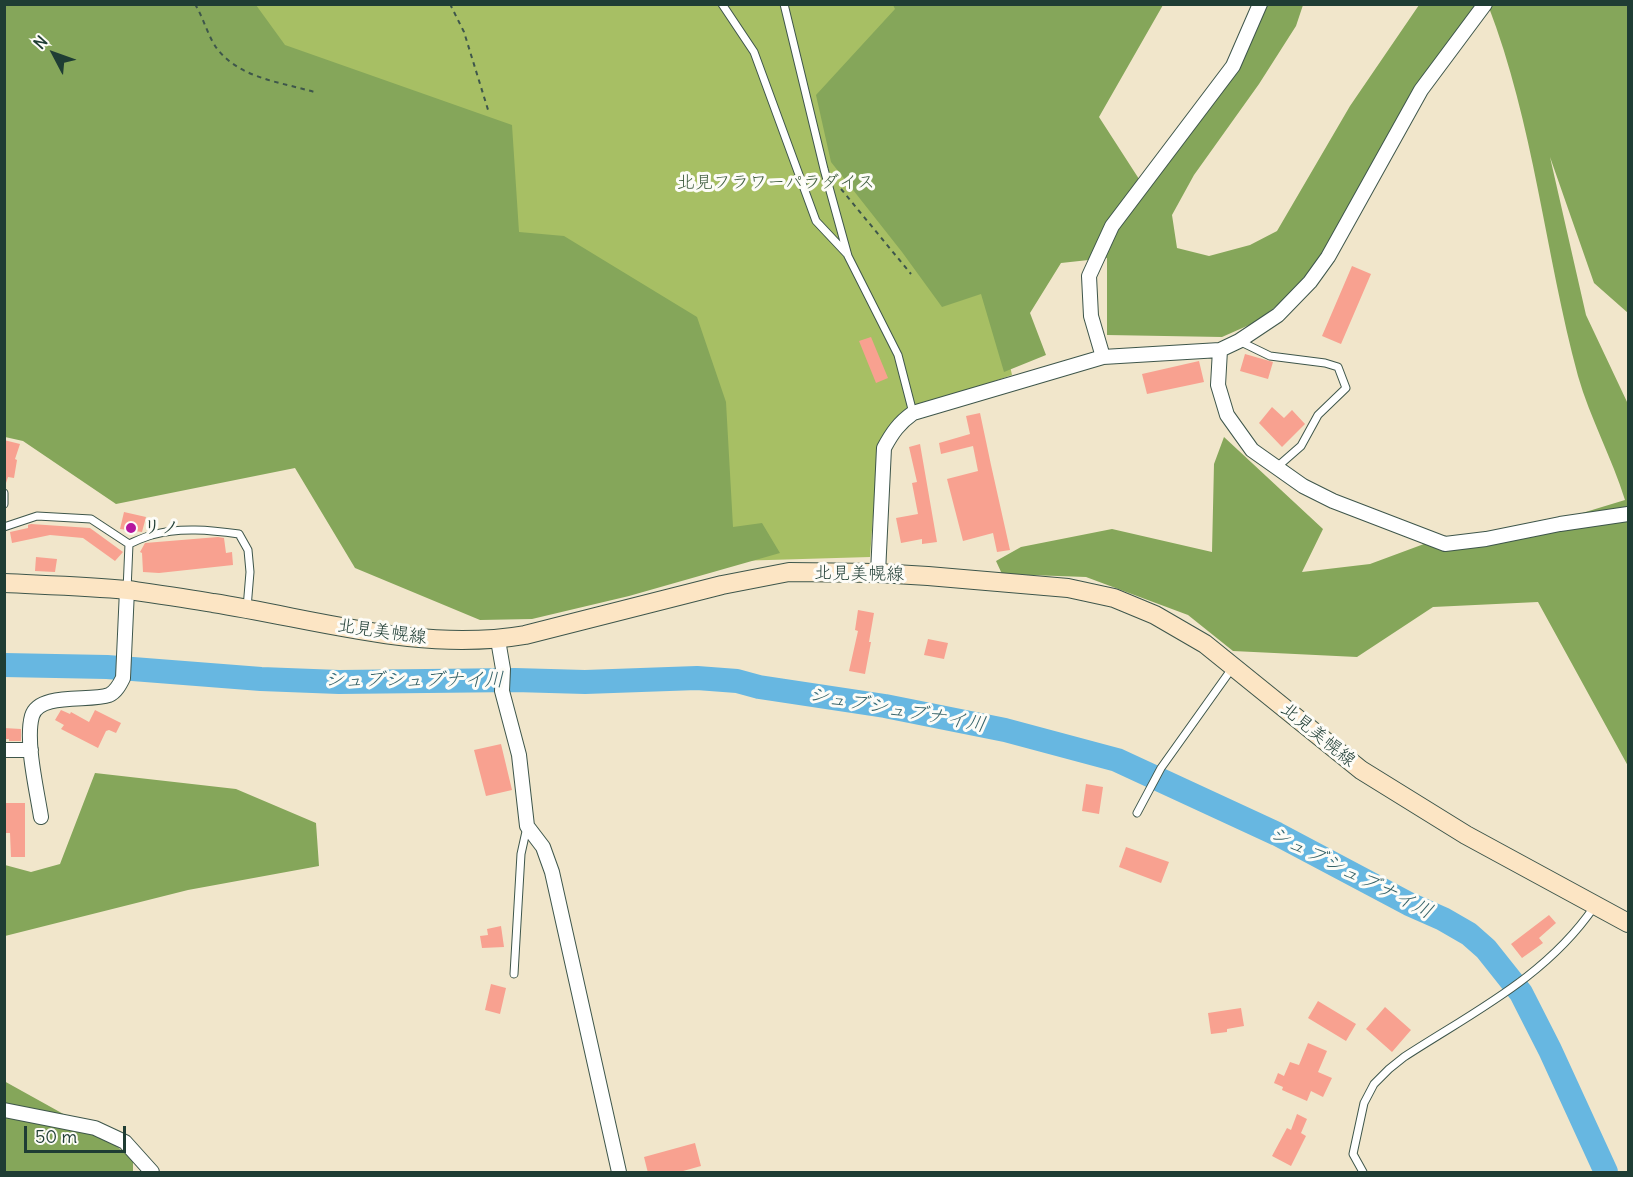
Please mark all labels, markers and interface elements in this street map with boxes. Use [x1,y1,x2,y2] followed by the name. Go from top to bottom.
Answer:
[24,24,84,84] north arrow
[29,31,52,53] text: N
[677,172,875,194] park label: 北見フラワーパラダイス
[143,517,179,539] place label: リノ
[124,521,138,535] marker: リノ
[814,562,904,586] street label: 北見美幌線
[336,615,428,649] street label: 北見美幌線
[324,668,504,692] water label: シュブシュブナイ川
[806,683,988,737] water label: シュブシュブナイ川
[1276,698,1360,772] street label: 北見美幌線
[1265,821,1437,925] water label: シュブシュブナイ川
[27,1114,129,1152] scale bar
[35,1125,77,1148] text: 50 m

